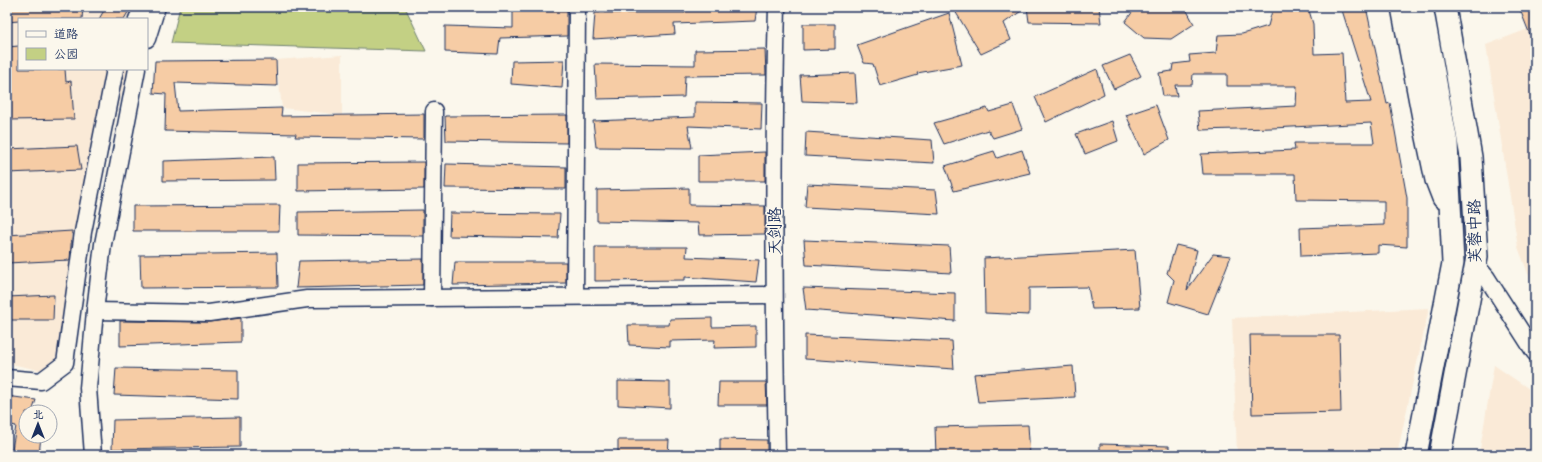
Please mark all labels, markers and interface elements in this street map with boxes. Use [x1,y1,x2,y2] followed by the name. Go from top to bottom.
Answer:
[18,18,148,70] legend
[54,27,78,44] text: 道路
[54,47,78,64] text: 公园
[1464,199,1489,263] street label: 芙蓉中路
[765,207,788,255] street label: 天剑路
[18,404,58,444] north arrow
[33,408,44,424] text: 北

